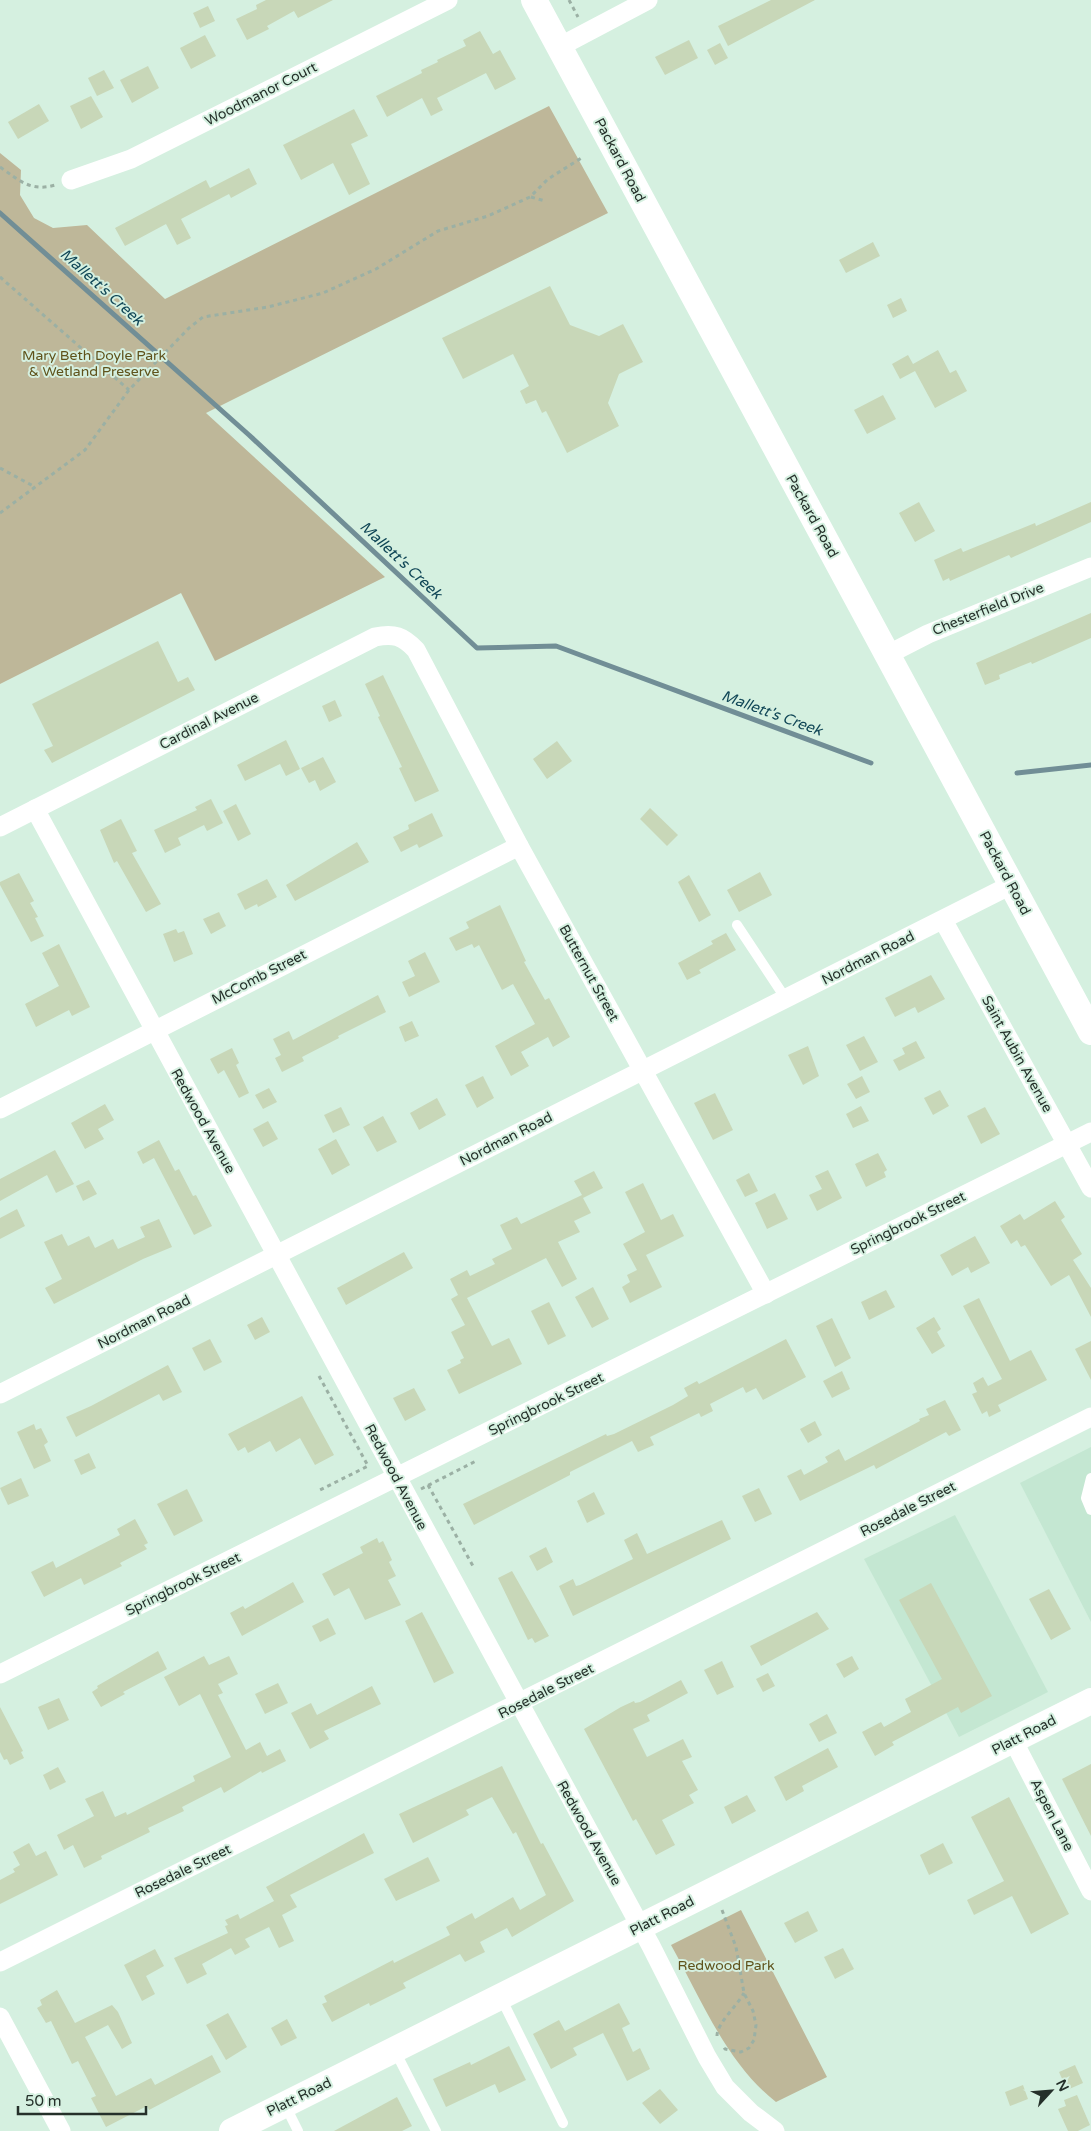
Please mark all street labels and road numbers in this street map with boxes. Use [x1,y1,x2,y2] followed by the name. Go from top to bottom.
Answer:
[202,58,320,130] street label: Woodmanor Court
[591,115,649,205] street label: Packard Road
[782,471,842,561] street label: Packard Road
[930,579,1046,639] street label: Chesterfield Drive
[157,689,261,753] street label: Cardinal Avenue
[976,828,1034,918] street label: Packard Road
[555,922,623,1025] street label: Butternut Street
[819,927,917,989] street label: Nordman Road
[209,946,310,1008] street label: McComb Street
[978,993,1056,1115] street label: Saint Aubin Avenue
[167,1066,239,1176] street label: Redwood Avenue
[457,1108,555,1170] street label: Nordman Road
[848,1187,969,1258] street label: Springbrook Street
[95,1291,193,1353] street label: Nordman Road
[486,1368,607,1439] street label: Springbrook Street
[361,1421,431,1533] street label: Redwood Avenue
[857,1477,959,1540] street label: Rosedale Street
[123,1548,244,1619] street label: Springbrook Street
[495,1659,597,1722] street label: Rosedale Street
[989,1712,1059,1758] street label: Platt Road
[1027,1776,1077,1854] street label: Aspen Lane
[553,1778,625,1888] street label: Redwood Avenue
[132,1840,234,1902] street label: Rosedale Street
[627,1893,697,1939] street label: Platt Road
[264,2074,334,2120] street label: Platt Road

